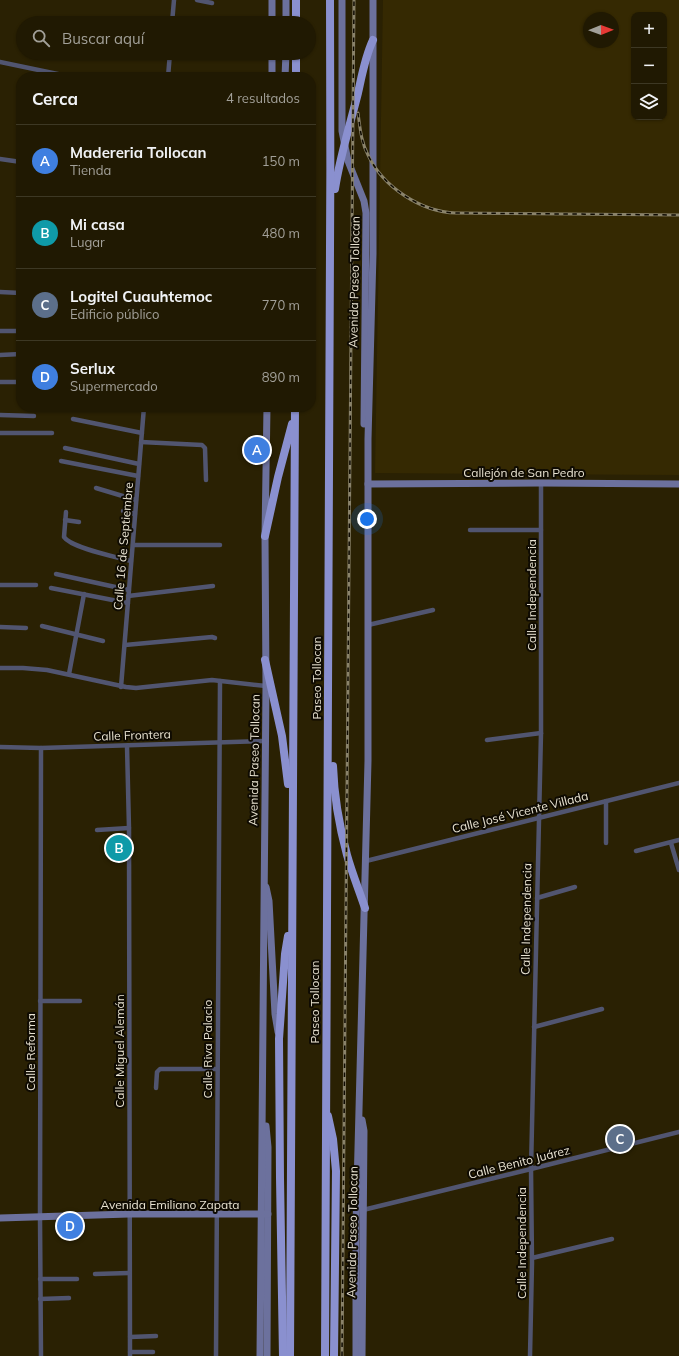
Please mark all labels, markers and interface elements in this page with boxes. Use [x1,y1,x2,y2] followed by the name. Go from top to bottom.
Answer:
[583,12,619,48] north arrow
[631,12,667,120] map controls
[631,12,667,48] button: +
[16,16,316,60] search box
[30,27,52,49] icon: search
[62,29,144,48] text: Buscar aquí
[631,48,667,84] button: −
[631,84,667,120] button: layers
[32,88,78,109] text: Cerca
[226,90,300,106] text: 4 resultados
[70,143,207,162] text: Madereria Tollocan
[40,153,50,169] text: A
[262,153,300,169] text: 150 m
[70,162,111,178] text: Tienda
[70,215,125,234] text: Mi casa
[345,216,363,348] street label: Avenida Paseo Tollocan
[41,225,49,241] text: B
[262,225,300,241] text: 480 m
[70,234,105,250] text: Lugar
[70,287,212,306] text: Logitel Cuauhtemoc
[41,297,49,313] text: C
[262,297,300,313] text: 770 m
[70,306,159,322] text: Edificio público
[70,359,115,378] text: Serlux
[40,369,50,385] text: D
[262,369,300,385] text: 890 m
[70,378,158,394] text: Supermercado
[244,435,270,465] pin: A
[463,465,585,480] street label: Callejón de San Pedro
[110,481,136,611] street label: Calle 16 de Septiembre
[357,509,377,529] your location
[524,539,539,651] street label: Calle Independencia
[309,636,324,720] street label: Paseo Tollocan
[245,694,263,826] street label: Avenida Paseo Tollocan
[93,726,171,744] street label: Calle Frontera
[450,788,590,836] street label: Calle José Vicente Villada
[106,833,132,863] pin: B
[518,863,534,975] street label: Calle Independencia
[307,960,322,1044] street label: Paseo Tollocan
[112,994,127,1108] street label: Calle Miguel Alemán
[200,999,215,1098] street label: Calle Riva Palacio
[23,1013,38,1091] street label: Calle Reforma
[607,1124,633,1154] pin: C
[467,1142,571,1182] street label: Calle Benito Juárez
[343,1166,361,1298] street label: Avenida Paseo Tollocan
[514,1187,529,1299] street label: Calle Independencia
[100,1197,240,1212] street label: Avenida Emiliano Zapata
[57,1211,83,1241] pin: D

